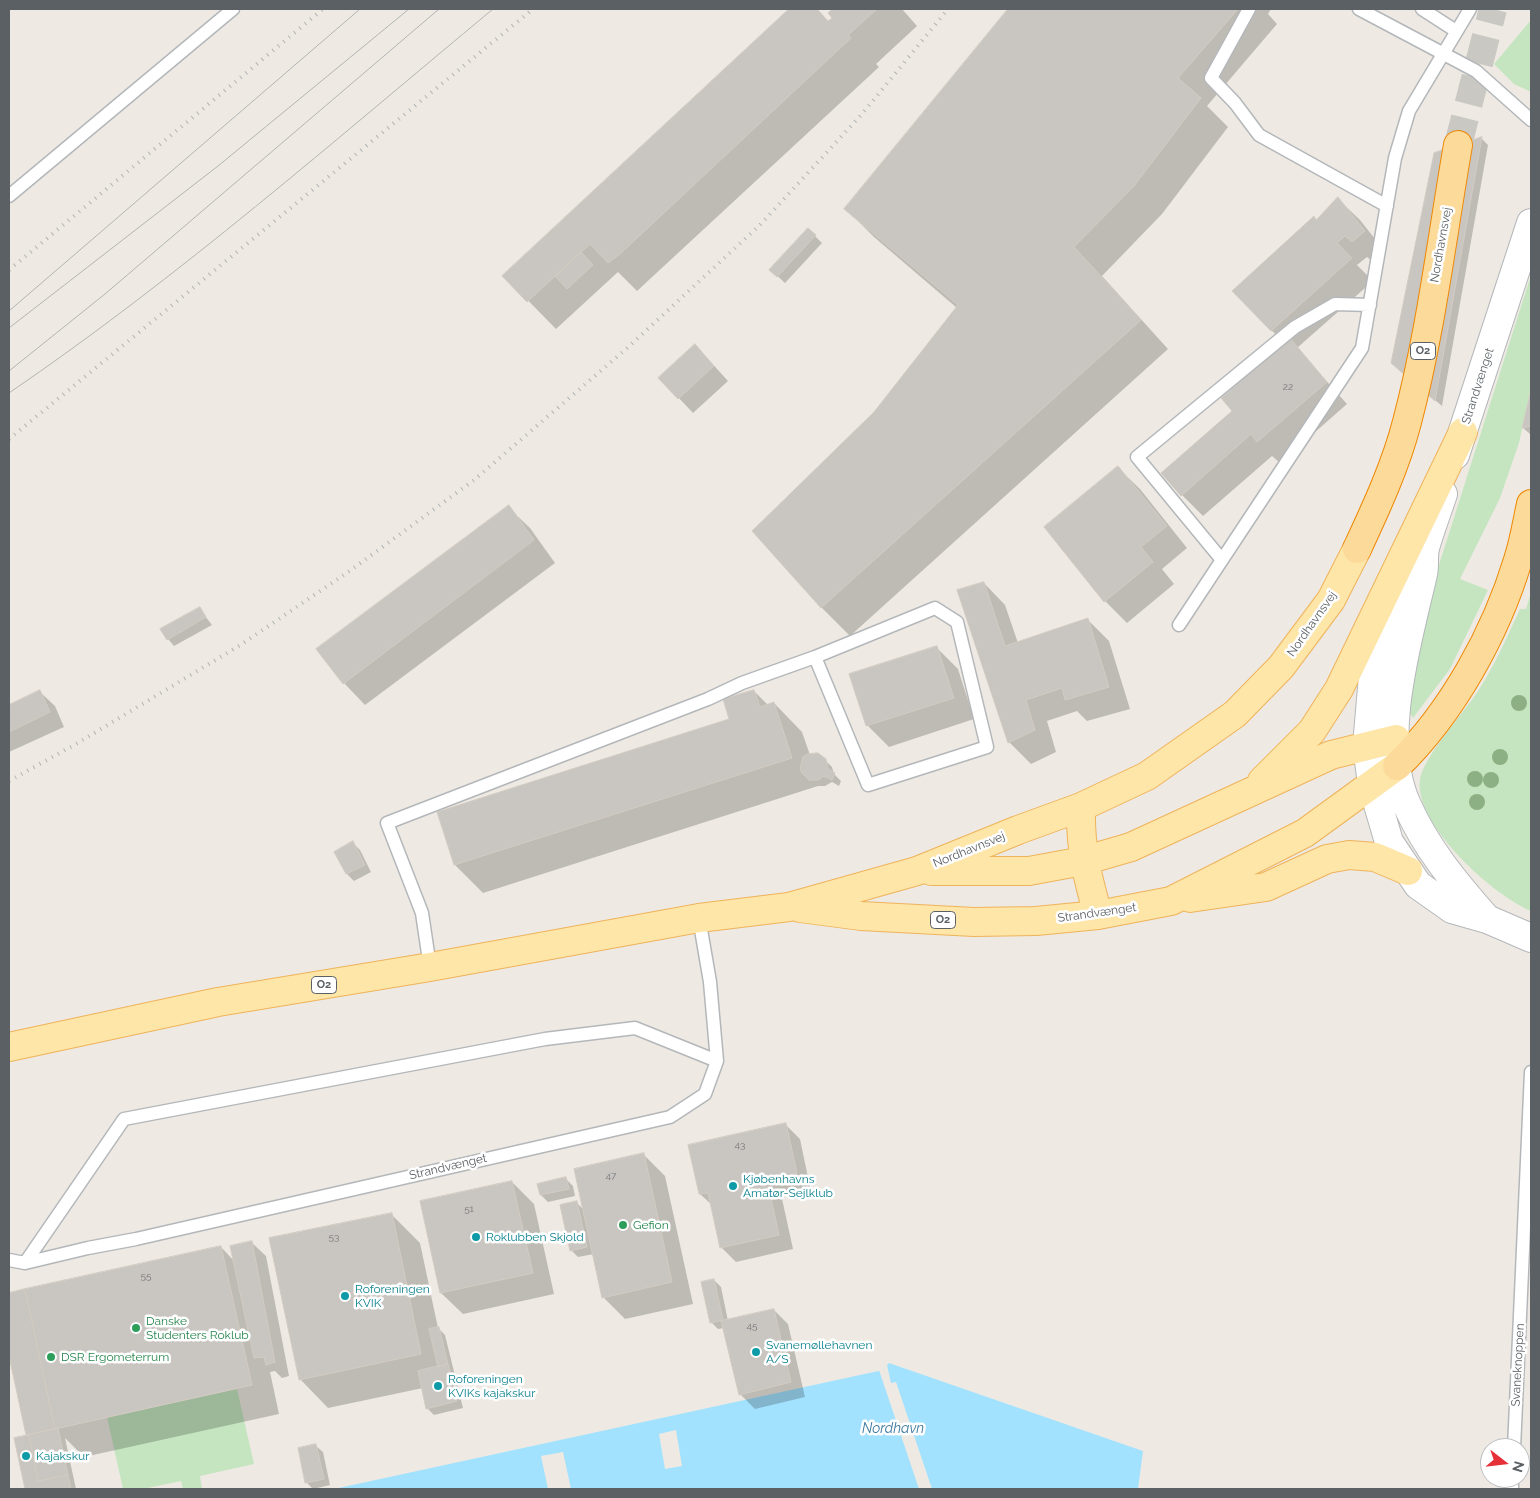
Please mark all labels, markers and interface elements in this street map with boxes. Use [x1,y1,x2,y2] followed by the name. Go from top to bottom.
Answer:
[1427,206,1455,284] street label: Nordhavnsvej
[1410,342,1436,360] road number: O2
[1459,346,1497,426] street label: Strandvænget
[1283,381,1293,393] house number: 22
[1284,589,1340,659] street label: Nordhavnsvej
[931,829,1007,871] street label: Nordhavnsvej
[1057,900,1137,926] street label: Strandvænget
[930,912,956,928] road number: O2
[312,976,336,994] road number: O2
[735,1139,745,1151] house number: 43
[408,1151,488,1183] street label: Strandvænget
[606,1170,616,1182] house number: 47
[743,1172,833,1200] place label: Kjøbenhavns Amatør-Sejlklub
[727,1180,739,1192] marker: Kjøbenhavns Amatør-Sejlklub
[464,1203,474,1215] house number: 51
[633,1218,669,1232] place label: Gefion
[617,1219,629,1231] marker: Gefion
[486,1230,584,1244] place label: Roklubben Skjold
[329,1231,339,1243] house number: 53
[470,1231,482,1243] marker: Roklubben Skjold
[141,1270,151,1282] house number: 55
[355,1282,430,1310] place label: Roforeningen KVIK
[339,1290,351,1302] marker: Roforeningen KVIK
[146,1314,249,1342] place label: Danske Studenters Roklub
[747,1320,757,1332] house number: 45
[130,1322,142,1334] marker: Danske Studenters Roklub
[1509,1323,1527,1407] street label: Svaneknoppen
[766,1338,872,1366] place label: Svanemøllehavnen A/S
[750,1346,762,1358] marker: Svanemøllehavnen A/S
[61,1350,169,1364] place label: DSR Ergometerrum
[45,1351,57,1363] marker: DSR Ergometerrum
[448,1372,535,1400] place label: Roforeningen KVIKs kajakskur
[432,1380,444,1392] marker: Roforeningen KVIKs kajakskur
[862,1421,924,1437] water label: Nordhavn
[1480,1438,1530,1488] north arrow
[36,1449,89,1463] place label: Kajakskur
[20,1450,32,1462] marker: Kajakskur
[1509,1460,1528,1474] text: N

